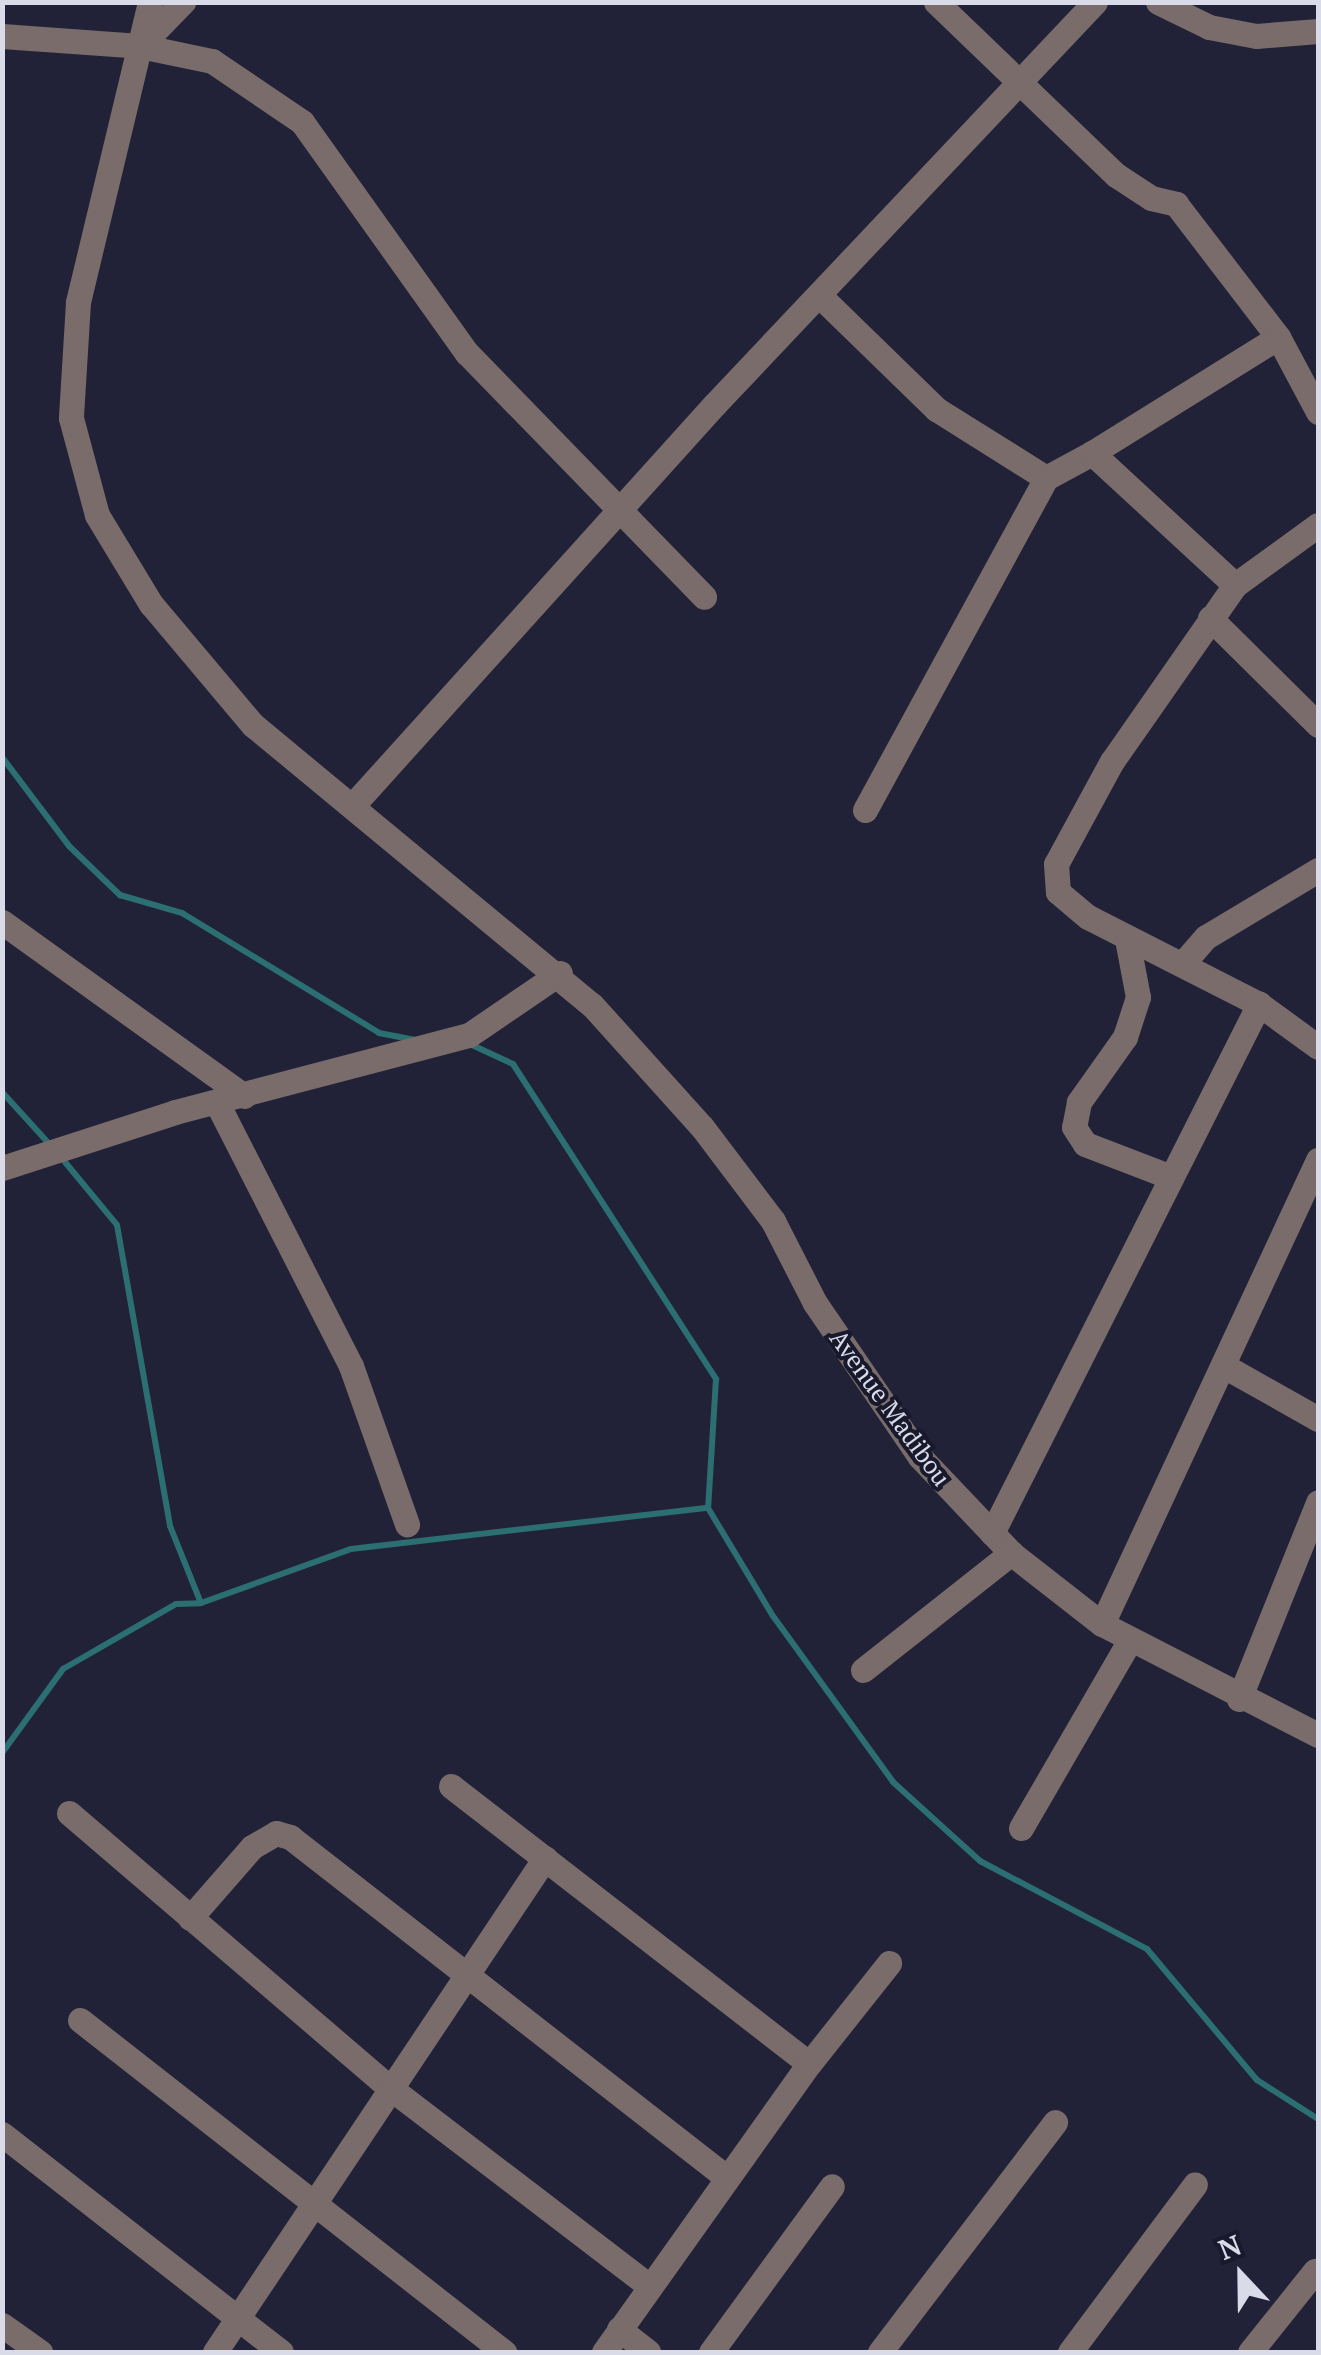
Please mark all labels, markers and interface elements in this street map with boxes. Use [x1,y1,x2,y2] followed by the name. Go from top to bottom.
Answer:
[823,1324,957,1492] street label: Avenue Madibou
[1191,2225,1291,2325] north arrow
[1213,2226,1246,2268] text: N

